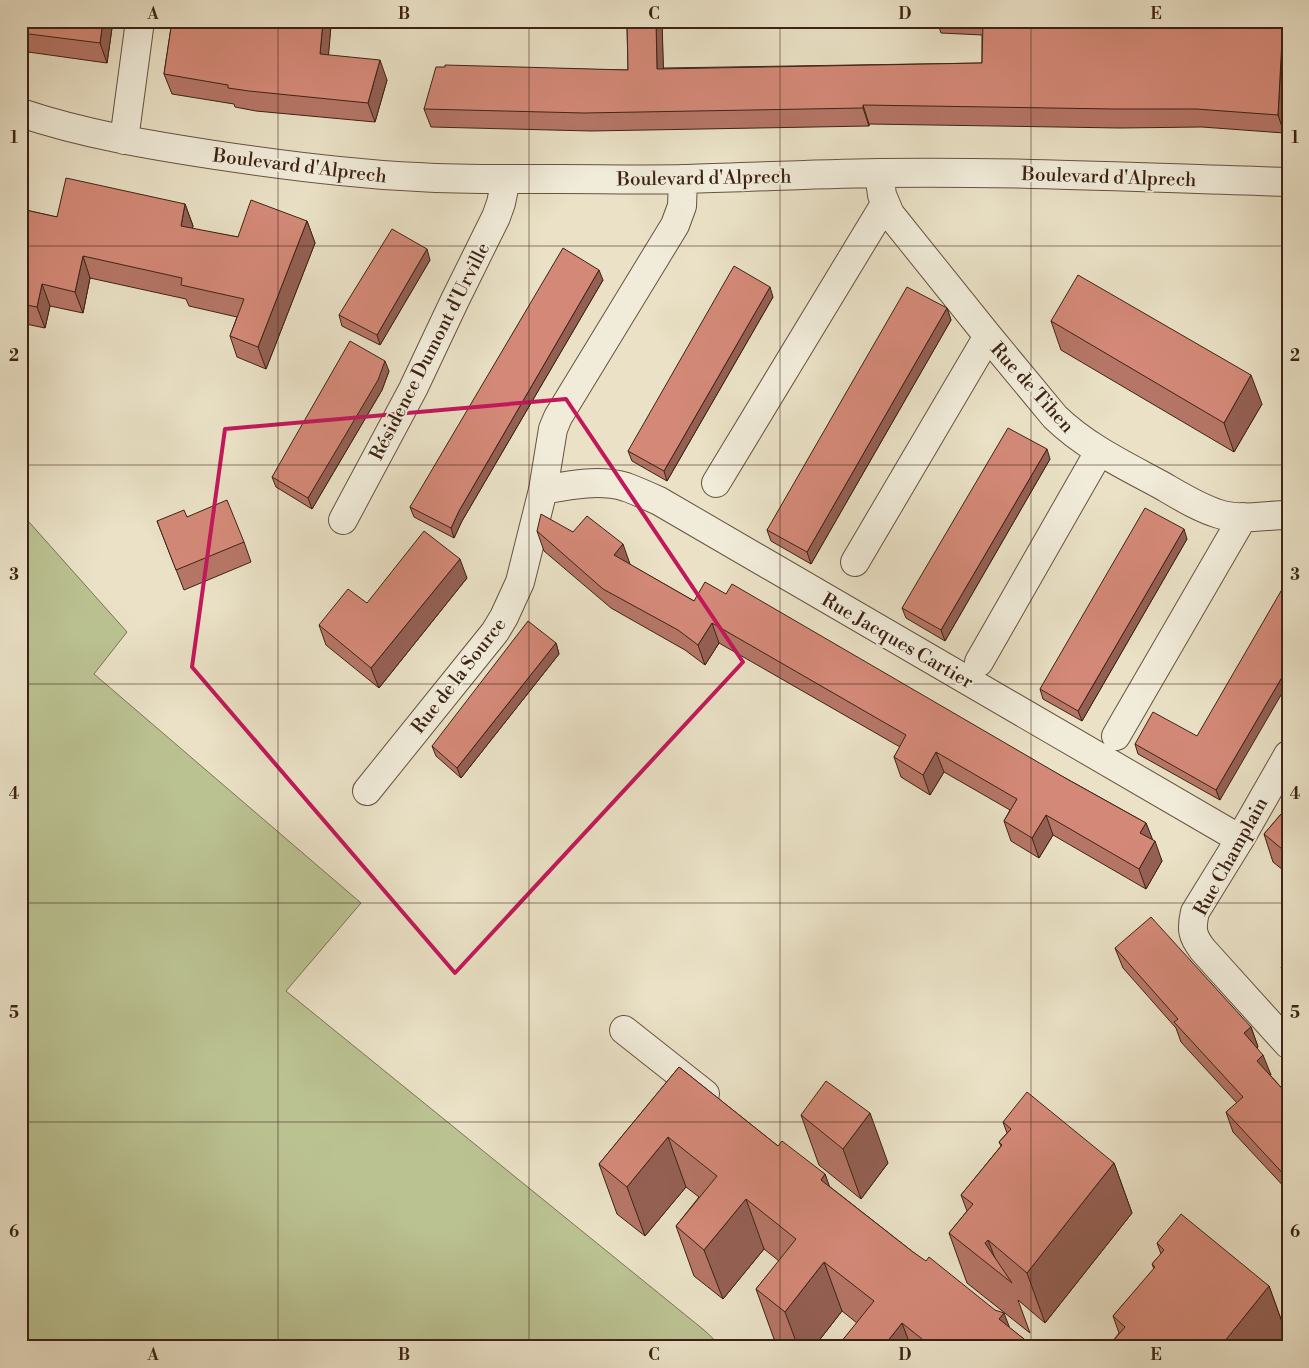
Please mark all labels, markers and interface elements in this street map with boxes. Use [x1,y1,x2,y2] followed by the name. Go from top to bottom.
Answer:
[146,4,159,24] text: A
[398,4,410,24] text: B
[648,4,660,24] text: C
[899,4,912,24] text: D
[1150,4,1162,24] text: E
[10,128,18,148] text: 1
[1291,128,1299,148] text: 1
[211,143,388,189] street label: Boulevard d'Alprech
[1020,162,1197,192] street label: Boulevard d'Alprech
[615,164,792,192] street label: Boulevard d'Alprech
[364,239,495,464] street label: Résidence Dumont d'Urville
[985,337,1079,438] street label: Rue de Tihen
[9,346,19,366] text: 2
[1290,346,1300,366] text: 2
[9,565,19,585] text: 3
[1290,565,1300,585] text: 3
[817,588,978,694] street label: Rue Jacques Cartier
[406,613,511,738] street label: Rue de la Source
[9,784,20,804] text: 4
[1290,784,1301,804] text: 4
[1188,793,1273,920] street label: Rue Champlain
[9,1003,19,1023] text: 5
[1290,1003,1300,1023] text: 5
[9,1222,19,1242] text: 6
[1290,1222,1300,1242] text: 6
[146,1345,159,1365] text: A
[398,1345,410,1365] text: B
[648,1345,660,1365] text: C
[899,1345,912,1365] text: D
[1150,1345,1162,1365] text: E

